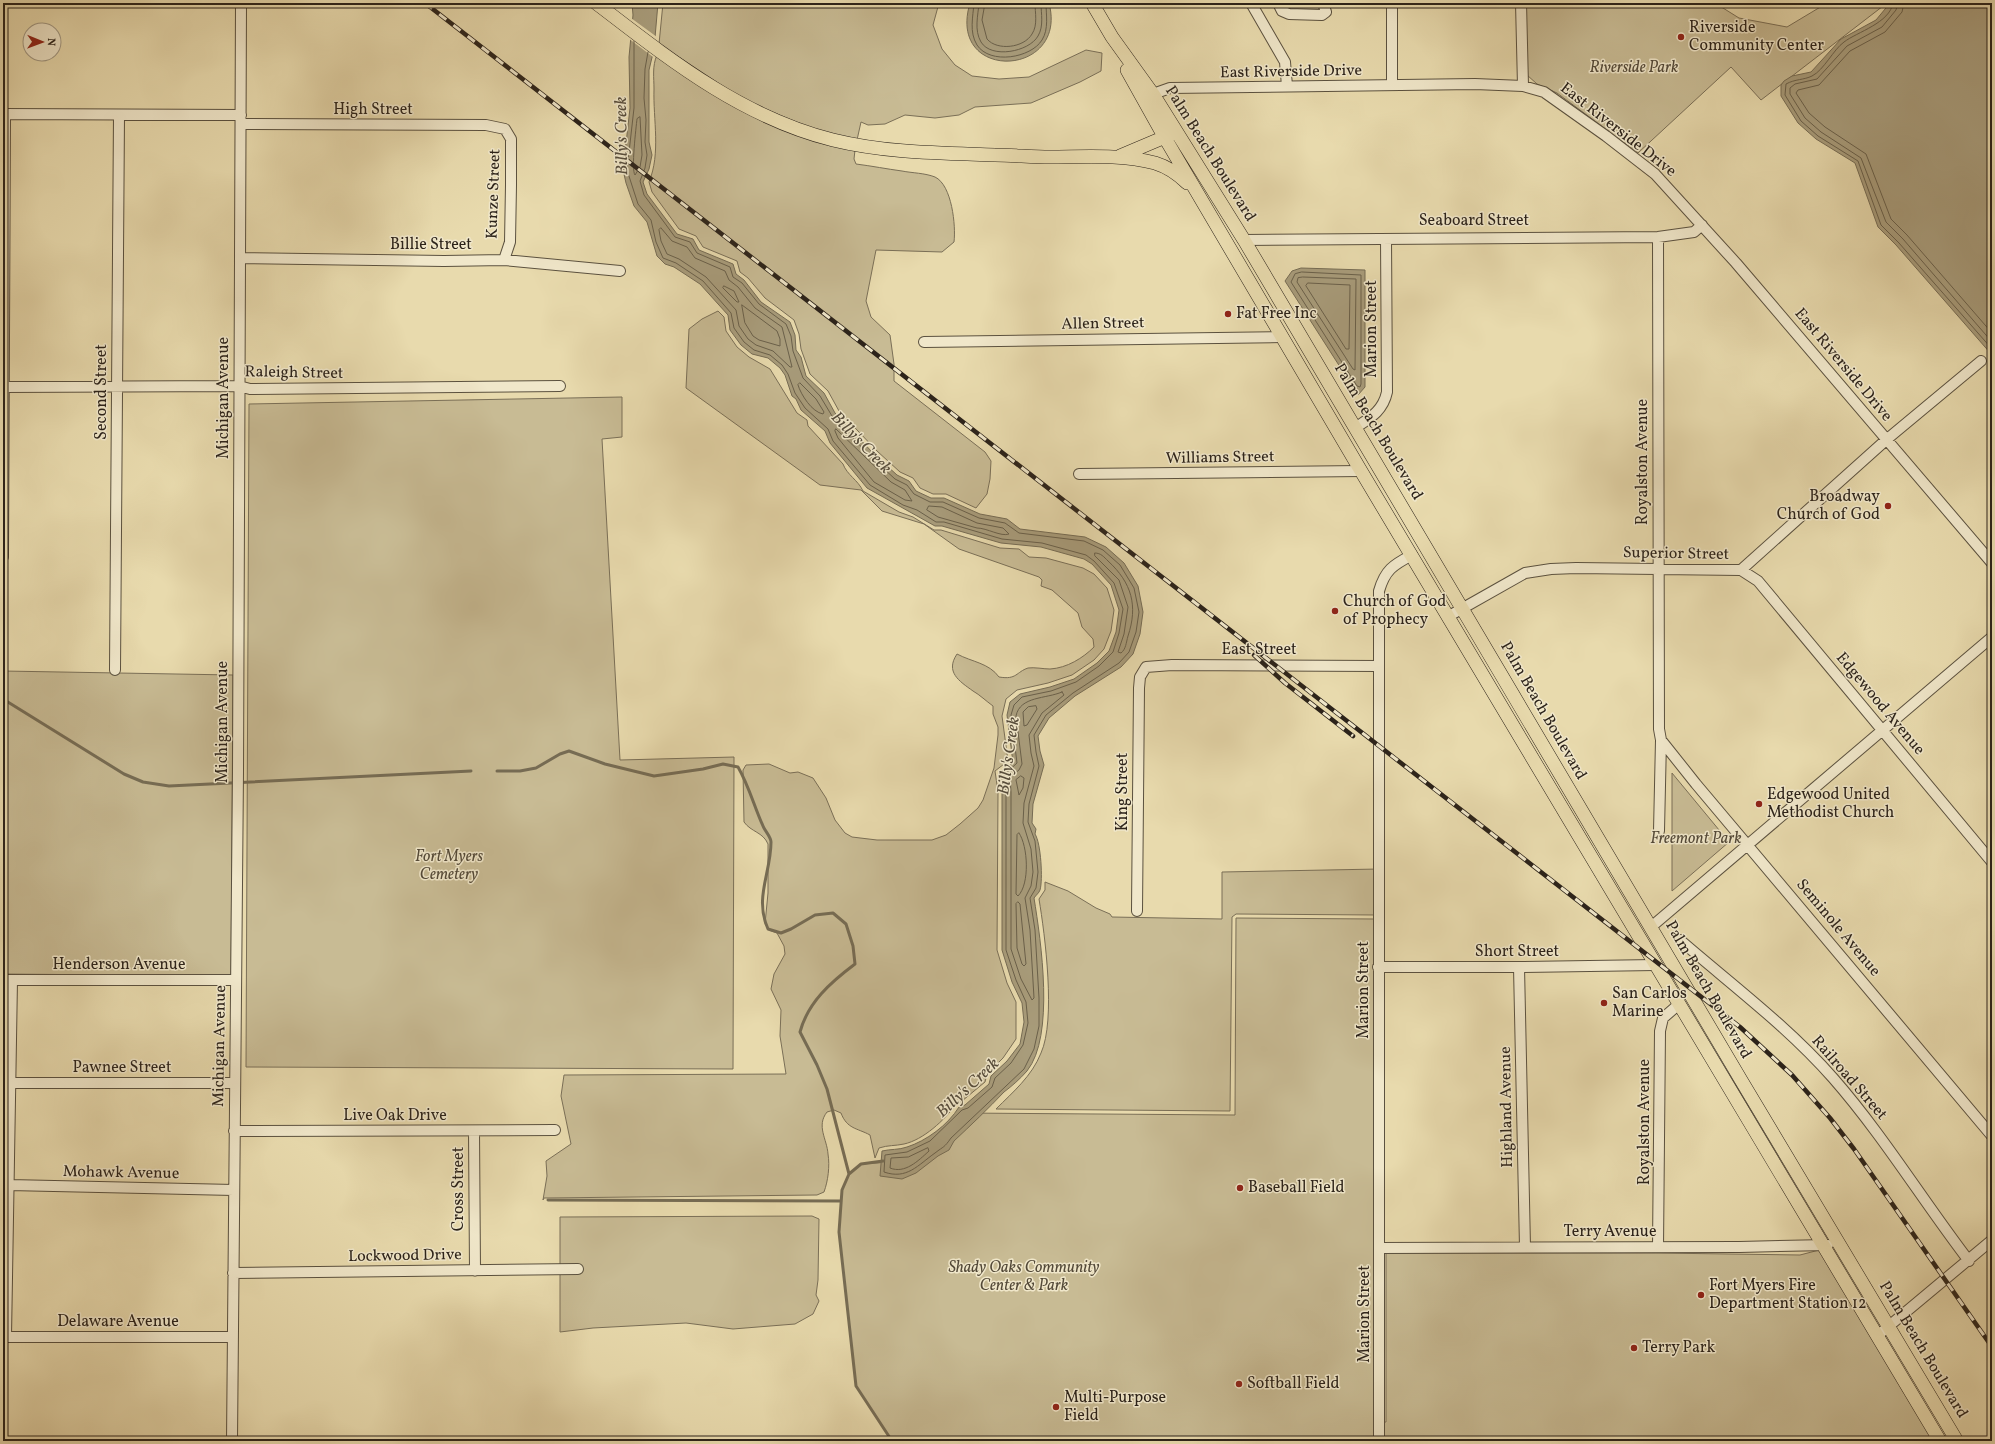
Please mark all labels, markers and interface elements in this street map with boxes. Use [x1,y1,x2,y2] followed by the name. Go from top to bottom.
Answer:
[1689,17,1824,57] place label: Riverside Community Center
[22,22,62,62] north arrow
[1676,32,1686,42] marker: Riverside Community Center
[43,38,58,46] text: N
[1590,57,1679,79] park label: Riverside Park
[1220,60,1362,84] street label: East Riverside Drive
[1555,78,1681,182] street label: East Riverside Drive
[1159,82,1261,226] street label: Palm Beach Boulevard
[610,96,634,176] water label: Billy's Creek
[333,99,413,121] street label: High Street
[481,148,507,239] street label: Kunze Street
[1419,210,1530,232] street label: Seaboard Street
[390,234,472,256] street label: Billie Street
[1361,280,1383,378] street label: Marion Street
[1236,303,1317,325] place label: Fat Free Inc
[1789,303,1897,427] street label: East Riverside Drive
[1223,309,1233,319] marker: Fat Free Inc
[1061,312,1145,336] street label: Allen Street
[213,337,235,459] street label: Michigan Avenue
[91,344,113,440] street label: Second Street
[1328,359,1428,505] street label: Palm Beach Boulevard
[244,361,344,385] street label: Raleigh Street
[1632,399,1654,525] street label: Royalston Avenue
[825,407,897,479] water label: Billy's Creek
[1165,446,1275,470] street label: Williams Street
[1777,486,1880,526] place label: Broadway Church of God
[1883,501,1893,511] marker: Broadway Church of God
[1623,542,1730,566] street label: Superior Street
[1343,591,1446,631] place label: Church of God of Prophecy
[1330,606,1340,616] marker: Church of God of Prophecy
[1494,638,1592,784] street label: Palm Beach Boulevard
[1221,639,1297,661] street label: East Street
[1830,648,1930,760] street label: Edgewood Avenue
[212,661,234,783] street label: Michigan Avenue
[992,715,1026,797] water label: Billy's Creek
[1112,752,1134,831] street label: King Street
[1767,784,1894,824] place label: Edgewood United Methodist Church
[1754,799,1764,809] marker: Edgewood United Methodist Church
[1650,828,1742,850] park label: Freemont Park
[415,846,483,886] park label: Fort Myers Cemetery
[1791,875,1885,981] street label: Seminole Avenue
[1659,917,1757,1063] street label: Palm Beach Boulevard
[1353,941,1375,1039] street label: Marion Street
[1475,941,1560,963] street label: Short Street
[53,954,185,976] street label: Henderson Avenue
[1612,983,1687,1023] place label: San Carlos Marine
[208,985,232,1107] street label: Michigan Avenue
[1599,998,1609,1008] marker: San Carlos Marine
[1806,1031,1892,1125] street label: Railroad Street
[1495,1046,1519,1168] street label: Highland Avenue
[931,1053,1005,1123] water label: Billy's Creek
[72,1057,172,1079] street label: Pawnee Street
[1634,1059,1656,1185] street label: Royalston Avenue
[343,1105,447,1127] street label: Live Oak Drive
[448,1146,470,1231] street label: Cross Street
[63,1161,179,1185] street label: Mohawk Avenue
[1248,1177,1345,1199] place label: Baseball Field
[1235,1183,1245,1193] marker: Baseball Field
[1564,1221,1656,1243] street label: Terry Avenue
[348,1244,462,1268] street label: Lockwood Drive
[948,1257,1100,1297] park label: Shady Oaks Community Center & Park
[1354,1265,1376,1363] street label: Marion Street
[1709,1275,1867,1315] place label: Fort Myers Fire Department Station 12
[1873,1277,1973,1423] street label: Palm Beach Boulevard
[1696,1290,1706,1300] marker: Fort Myers Fire Department Station 12
[57,1311,179,1333] street label: Delaware Avenue
[1642,1337,1716,1359] place label: Terry Park
[1629,1343,1639,1353] marker: Terry Park
[1247,1373,1340,1395] place label: Softball Field
[1234,1379,1244,1389] marker: Softball Field
[1064,1387,1166,1427] place label: Multi-Purpose Field
[1051,1402,1061,1412] marker: Multi-Purpose Field

